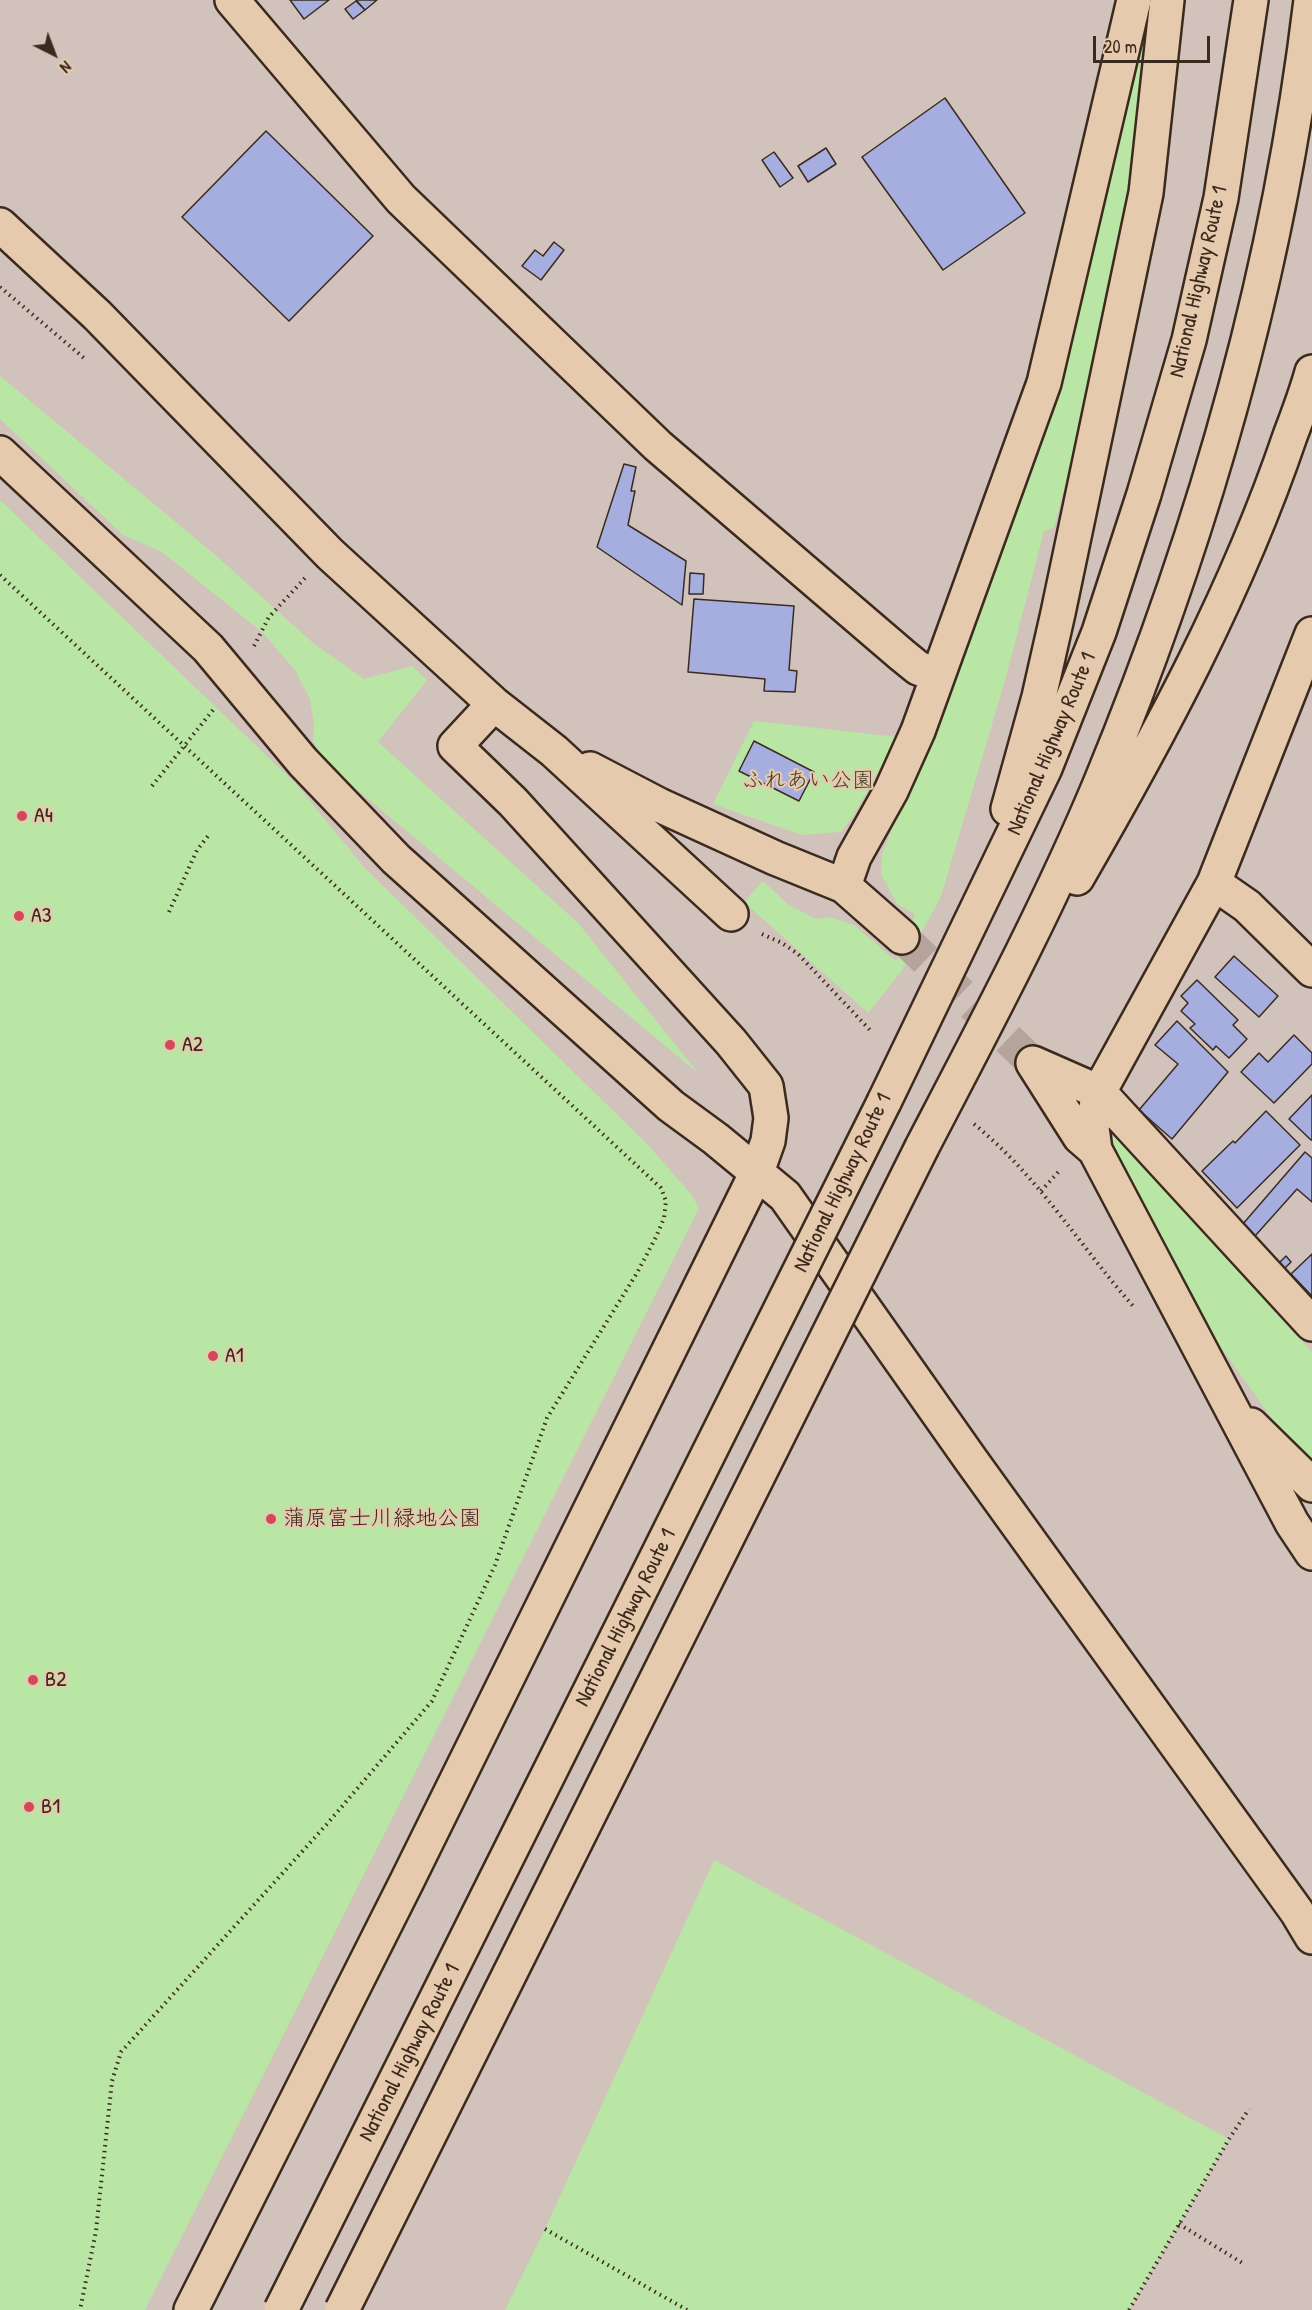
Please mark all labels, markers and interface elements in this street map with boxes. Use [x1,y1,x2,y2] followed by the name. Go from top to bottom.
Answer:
[24,24,84,84] north arrow
[1096,24,1213,62] scale bar
[1104,34,1137,59] text: 20 m
[56,56,77,78] text: N
[1164,184,1234,380] street label: National Highway Route 1
[1002,649,1102,839] street label: National Highway Route 1
[742,768,874,794] park label: ふれあい公園
[34,803,53,829] place label: A4
[15,809,29,823] marker: A4
[31,903,52,929] place label: A3
[12,909,26,923] marker: A3
[182,1032,203,1058] place label: A2
[163,1038,177,1052] marker: A2
[788,1089,898,1277] street label: National Highway Route 1
[225,1343,244,1369] place label: A1
[206,1349,220,1363] marker: A1
[283,1506,481,1532] place label: 蒲原富士川緑地公園
[264,1512,278,1526] marker: 蒲原富士川緑地公園
[570,1525,682,1711] street label: National Highway Route 1
[45,1667,66,1693] place label: B2
[26,1673,40,1687] marker: B2
[41,1794,60,1820] place label: B1
[22,1800,36,1814] marker: B1
[354,1960,466,2146] street label: National Highway Route 1

